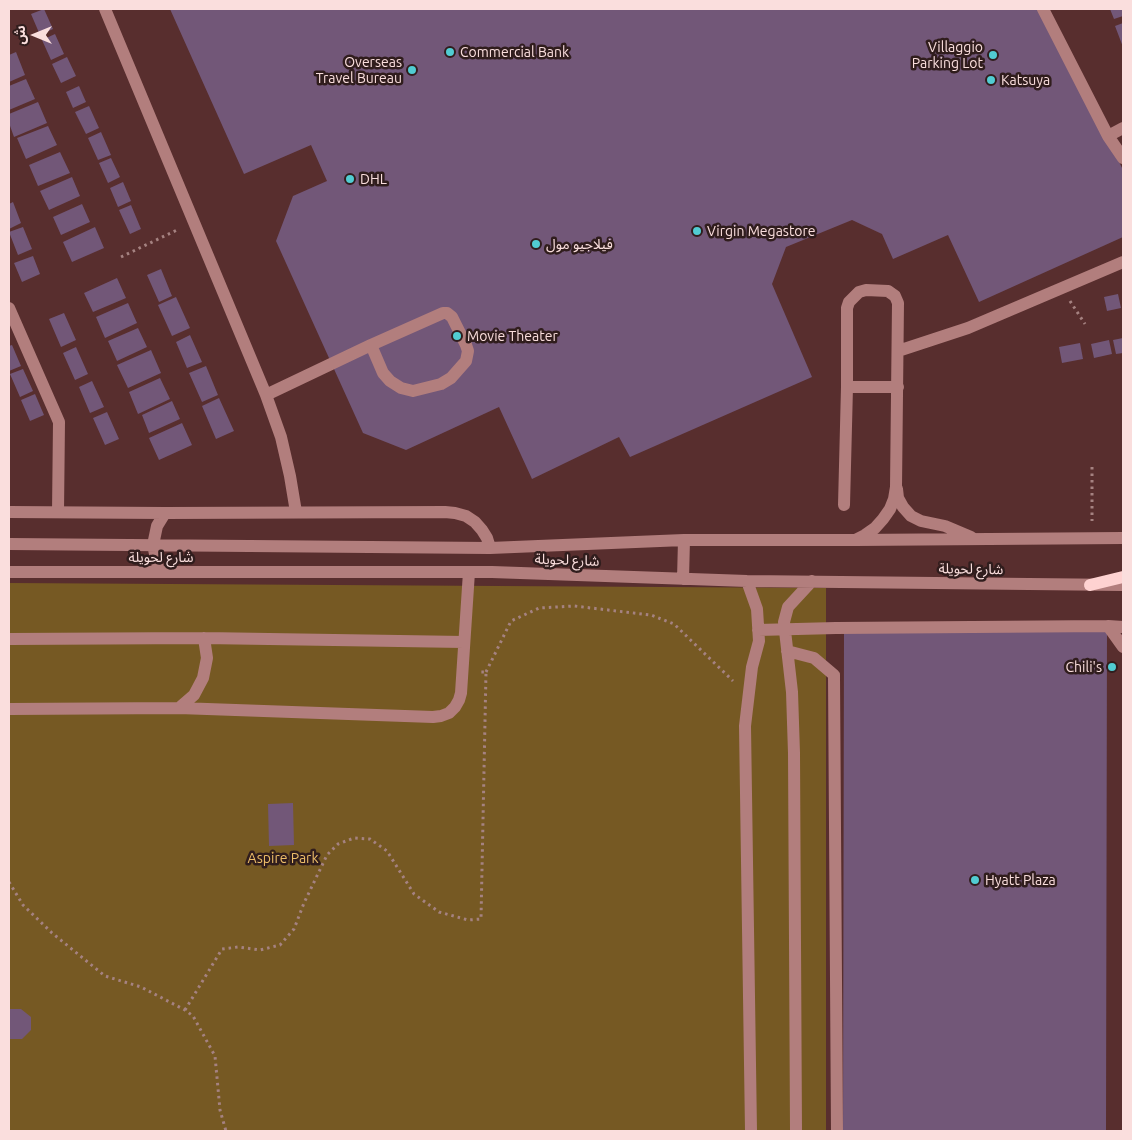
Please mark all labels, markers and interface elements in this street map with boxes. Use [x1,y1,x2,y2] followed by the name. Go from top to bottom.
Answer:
[10,10,60,60] north arrow
[12,25,28,45] text: ش
[912,39,983,72] place label: Villaggio Parking Lot
[460,44,569,60] place label: Commercial Bank
[444,46,456,58] marker: Commercial Bank
[987,49,999,61] marker: Villaggio Parking Lot
[316,54,402,86] place label: Overseas Travel Bureau
[406,64,418,76] marker: Overseas Travel Bureau
[1001,72,1050,88] place label: Katsuya
[985,74,997,86] marker: Katsuya
[360,171,387,187] place label: DHL
[344,173,356,185] marker: DHL
[707,223,816,239] place label: Virgin Megastore
[691,225,703,237] marker: Virgin Megastore
[546,236,613,252] place label: فيلاجيو مول
[530,238,542,250] marker: فيلاجيو مول
[467,328,558,344] place label: Movie Theater
[451,330,463,342] marker: Movie Theater
[129,549,193,565] street label: شارع لحويلة
[534,550,600,570] street label: شارع لحويلة
[938,560,1004,578] street label: شارع لحويلة
[1066,659,1102,675] place label: Chili's
[1106,661,1118,673] marker: Chili's
[248,850,318,866] park label: Aspire Park
[985,872,1056,888] place label: Hyatt Plaza
[969,874,981,886] marker: Hyatt Plaza

